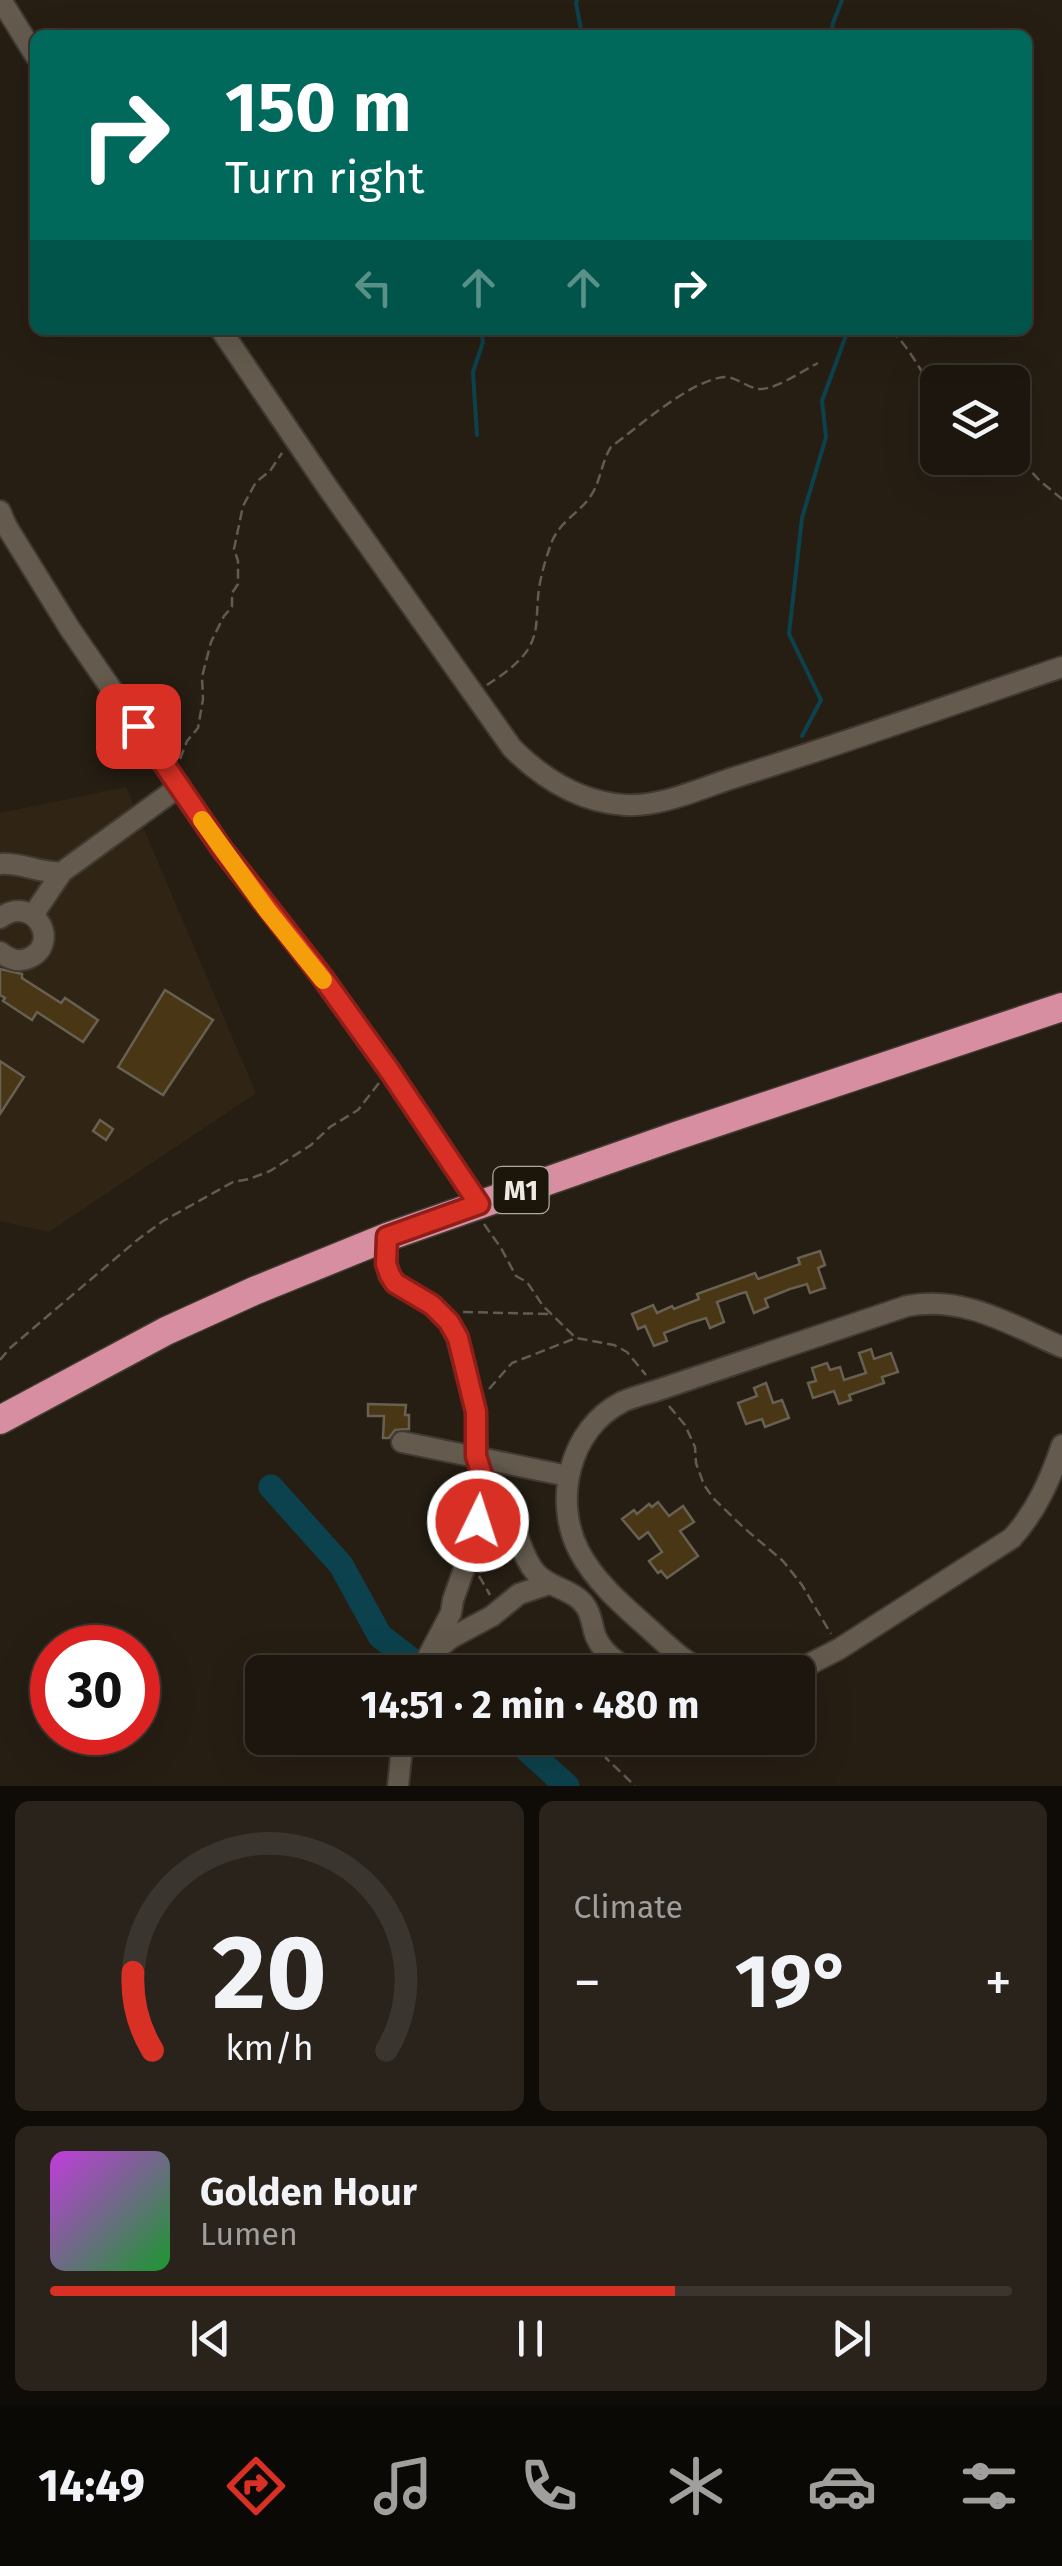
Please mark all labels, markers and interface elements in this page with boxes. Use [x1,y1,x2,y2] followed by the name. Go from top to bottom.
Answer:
[225,66,412,150] text: 150 m
[60,70,190,200] icon: right
[225,151,424,205] text: Turn right
[346,260,401,315] icon: left
[451,260,506,315] icon: ahead
[556,260,611,315] icon: ahead
[661,260,716,315] icon: right
[920,365,1030,475] map controls
[920,365,1030,475] button: layers
[96,684,181,769] pin
[111,699,166,754] icon: arrive
[494,1167,548,1213] road number: M1
[426,1469,530,1573] position arrow
[30,1625,160,1755] speed limit sign: 30
[361,1682,699,1728] text: 14:51 · 2 min · 480 m
[574,1888,683,1926] text: Climate
[212,1911,327,2036] text: 20
[735,1937,851,2027] text: 19°
[574,1950,601,2016] text: −
[985,1950,1012,2016] text: +
[225,2027,313,2069] text: km/h
[200,2169,417,2215] text: Golden Hour
[200,2215,298,2253] text: Lumen
[183,2311,238,2366] icon: previous
[503,2311,558,2366] icon: pause
[824,2311,879,2366] icon: next
[221,2451,291,2521] icon: directions
[368,2451,438,2521] icon: music
[514,2451,584,2521] icon: phone
[661,2451,731,2521] icon: climate
[807,2451,877,2521] icon: car
[954,2451,1024,2521] icon: filters
[38,2459,145,2513] text: 14:49

